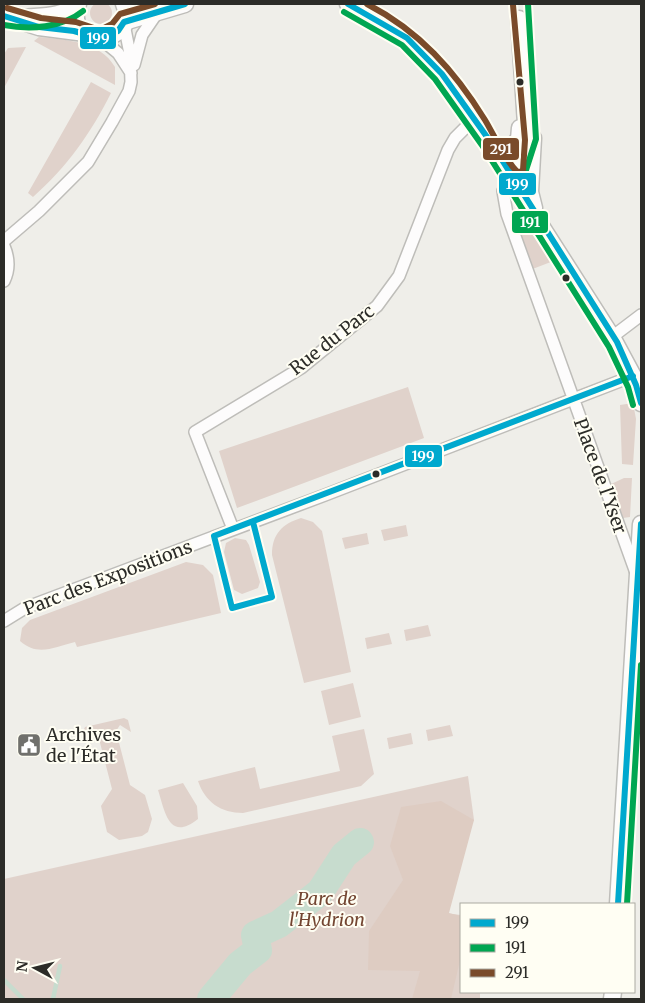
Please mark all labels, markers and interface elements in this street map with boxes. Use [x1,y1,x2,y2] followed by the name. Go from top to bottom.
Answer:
[79,26,117,50] line badge: 199
[86,29,110,47] text: 199
[515,77,525,87] unlabelled marker
[482,137,520,161] line badge: 291
[490,140,513,158] text: 291
[498,172,537,196] line badge: 199
[505,175,529,193] text: 199
[511,210,549,234] line badge: 191
[520,213,541,231] text: 191
[561,273,571,283] unlabelled marker
[285,299,379,380] street label: Rue du Parc
[569,415,632,537] street label: Place de l'Yser
[404,444,443,468] line badge: 199
[411,447,435,465] text: 199
[371,469,381,479] unlabelled marker
[20,535,195,620] street label: Parc des Expositions
[45,723,121,767] place label: Archives de l'État
[16,732,42,758] public building icon: Archives de l'État
[289,887,365,931] park label: Parc de l'Hydrion
[460,903,635,993] legend
[505,913,529,932] text: 199
[505,938,527,957] text: 191
[10,943,60,993] north arrow
[12,960,32,973] text: N
[505,963,529,982] text: 291

